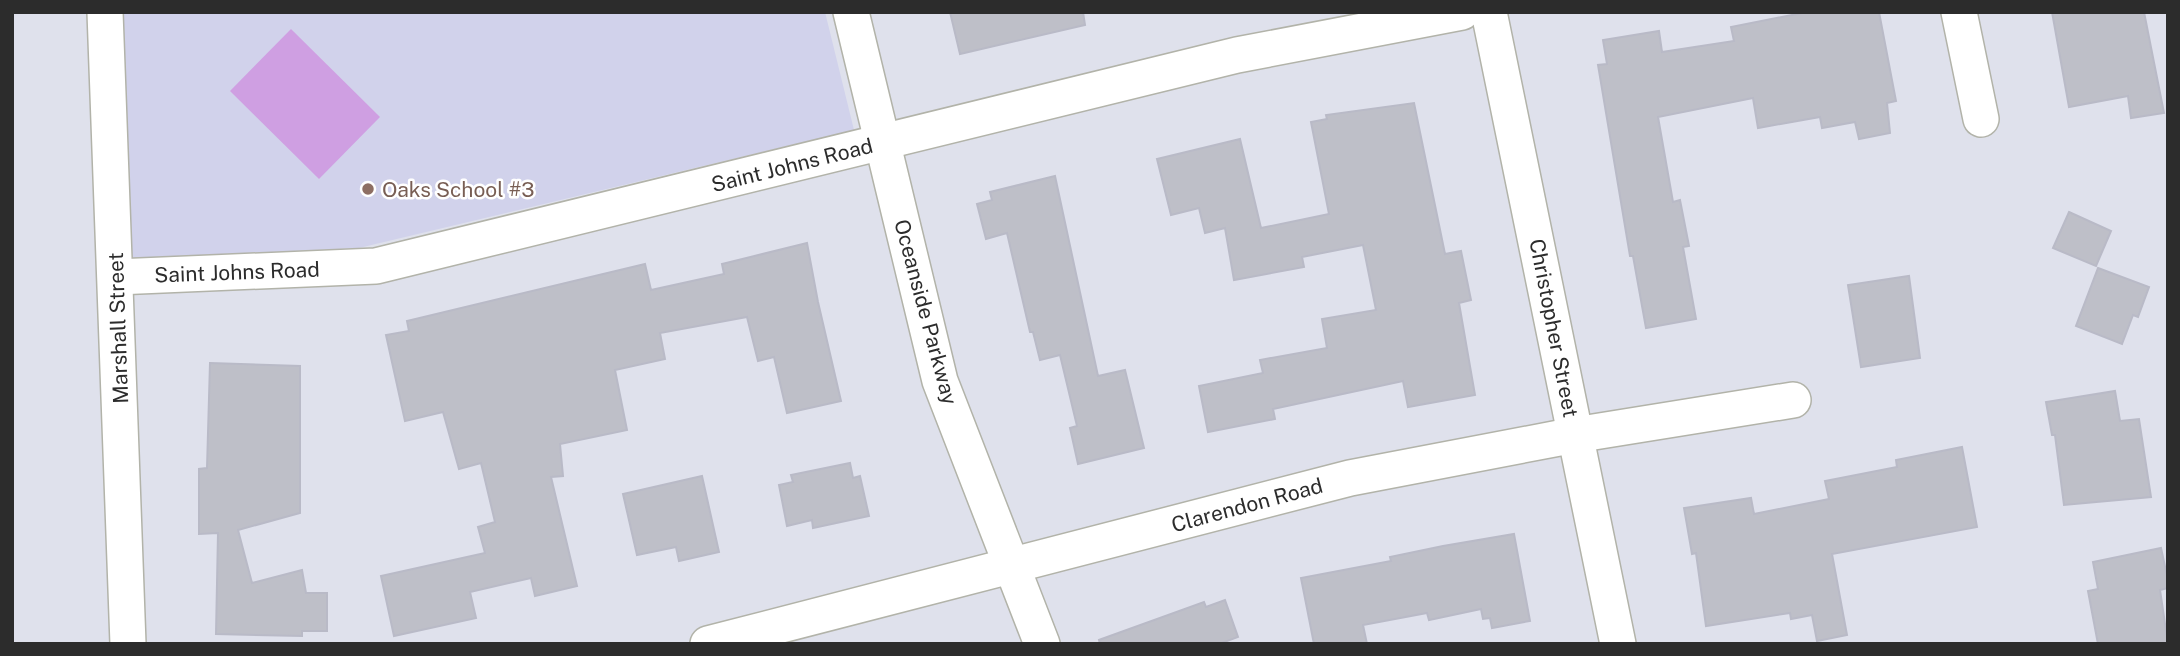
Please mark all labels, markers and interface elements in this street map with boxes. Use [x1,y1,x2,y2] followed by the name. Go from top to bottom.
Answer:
[709,133,875,197] street label: Saint Johns Road
[382,177,535,202] place label: Oaks School #3
[360,181,376,197] marker: Oaks School #3
[889,217,963,407] street label: Oceanside Parkway
[1524,237,1584,419] street label: Christopher Street
[103,252,133,404] street label: Marshall Street
[154,257,320,287] street label: Saint Johns Road
[1169,473,1325,537] street label: Clarendon Road

